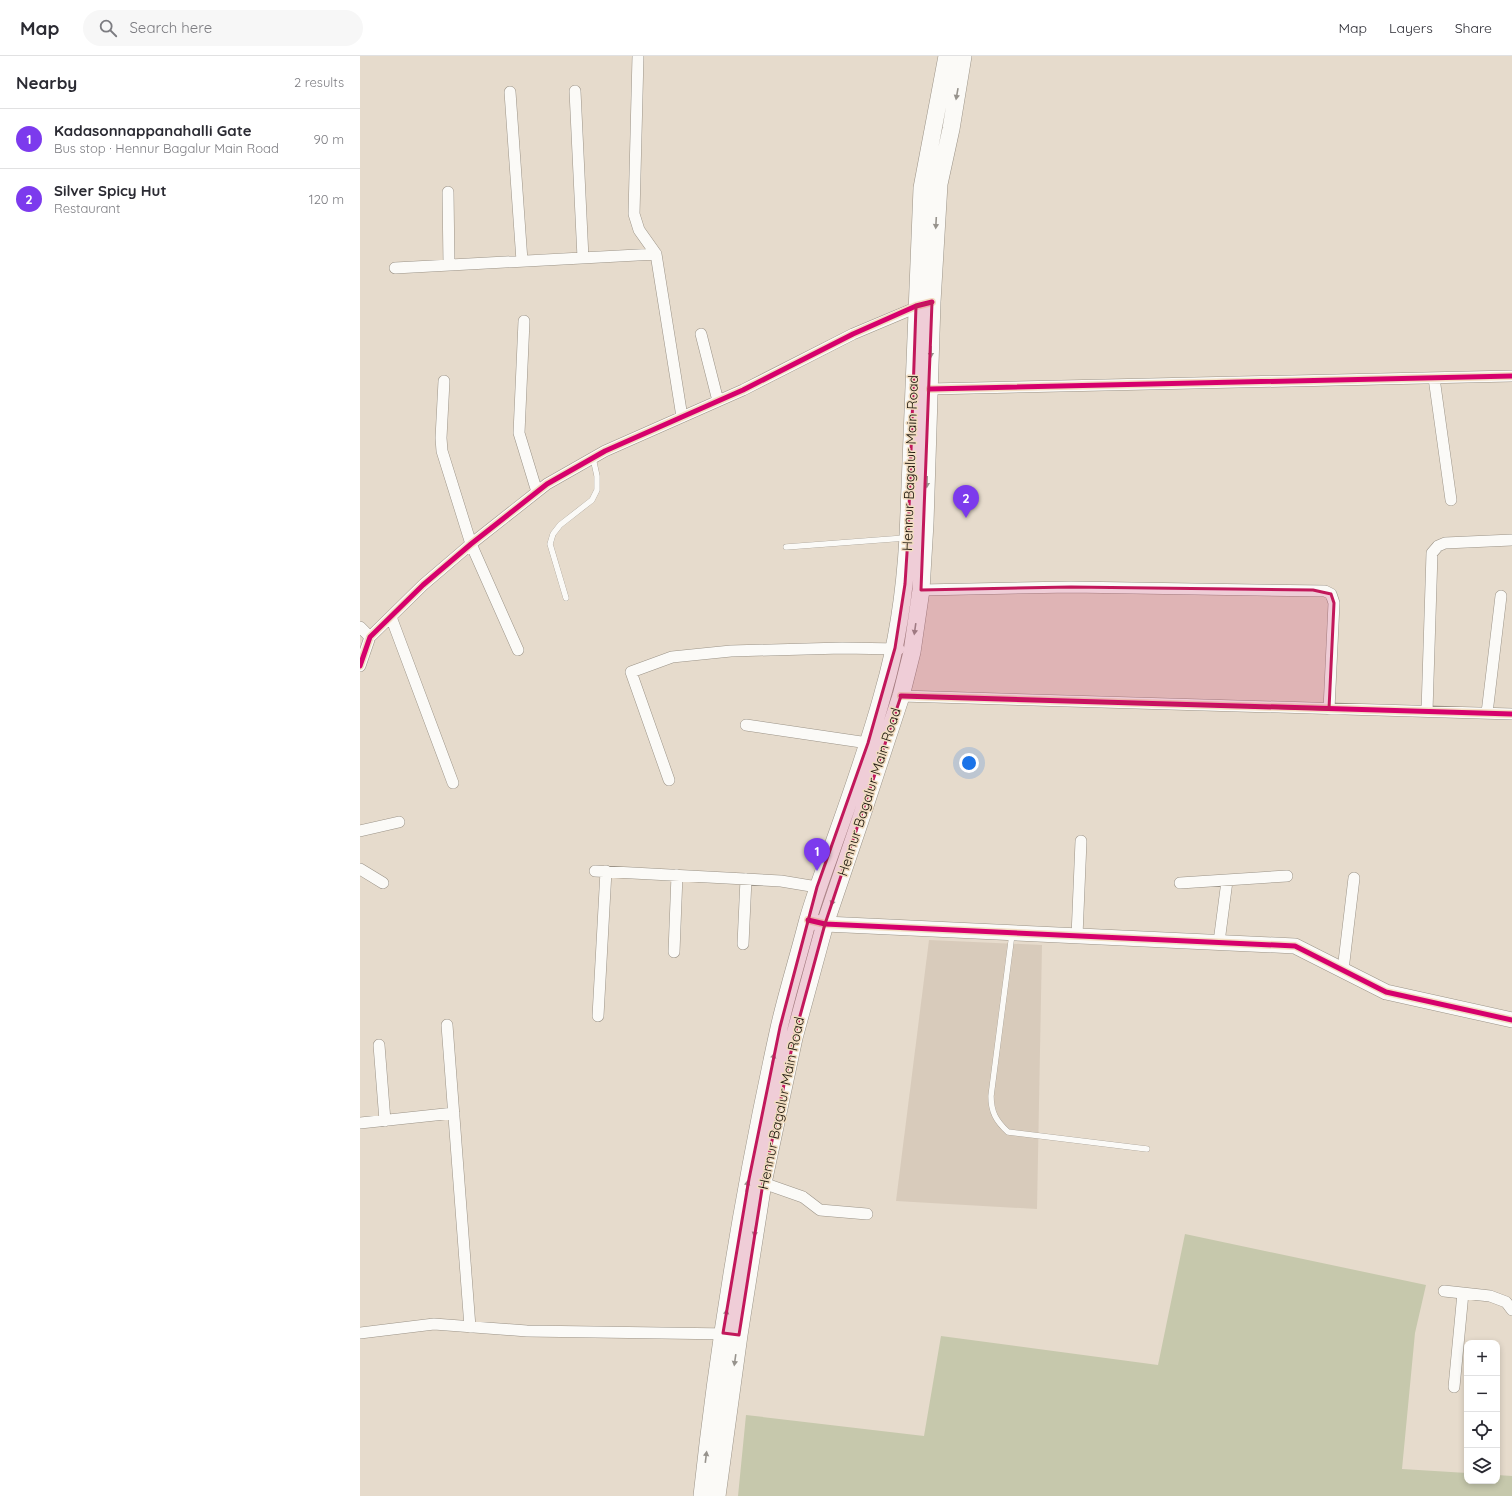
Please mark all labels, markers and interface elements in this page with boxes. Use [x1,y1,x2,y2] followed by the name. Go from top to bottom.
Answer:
[83,10,363,46] search box
[20,16,59,40] text: Map
[97,17,119,39] icon: search
[129,18,212,37] text: Search here
[1338,19,1367,37] text: Map
[1389,19,1433,37] text: Layers
[1455,19,1492,37] text: Share
[16,72,77,93] text: Nearby
[294,74,344,90] text: 2 results
[954,88,960,101] one-way arrow
[54,121,252,140] text: Kadasonnappanahalli Gate
[26,131,32,147] text: 1
[314,131,344,147] text: 90 m
[54,140,279,156] text: Bus stop · Hennur Bagalur Main Road
[54,181,167,200] text: Silver Spicy Hut
[25,191,33,207] text: 2
[309,191,344,207] text: 120 m
[54,200,120,216] text: Restaurant
[933,217,940,229] one-way arrow
[928,346,934,359] one-way arrow
[898,375,922,551] street label: Hennur Bagalur Main Road
[924,476,930,489] one-way arrow
[953,485,979,518] pin: 2
[912,623,918,635] one-way arrow
[833,705,905,879] street label: Hennur Bagalur Main Road
[959,753,979,773] your location
[804,838,830,871] pin: 1
[830,895,836,907] one-way arrow
[754,1015,808,1191] street label: Hennur Bagalur Main Road
[770,1053,776,1065] one-way arrow
[744,1180,750,1193] one-way arrow
[752,1225,758,1237] one-way arrow
[723,1309,729,1321] one-way arrow
[1464,1340,1500,1484] map controls
[1464,1340,1500,1376] button: +
[732,1353,738,1366] one-way arrow
[1464,1376,1500,1412] button: −
[1464,1412,1500,1448] button: locate
[1464,1448,1500,1484] button: layers
[703,1451,709,1463] one-way arrow

